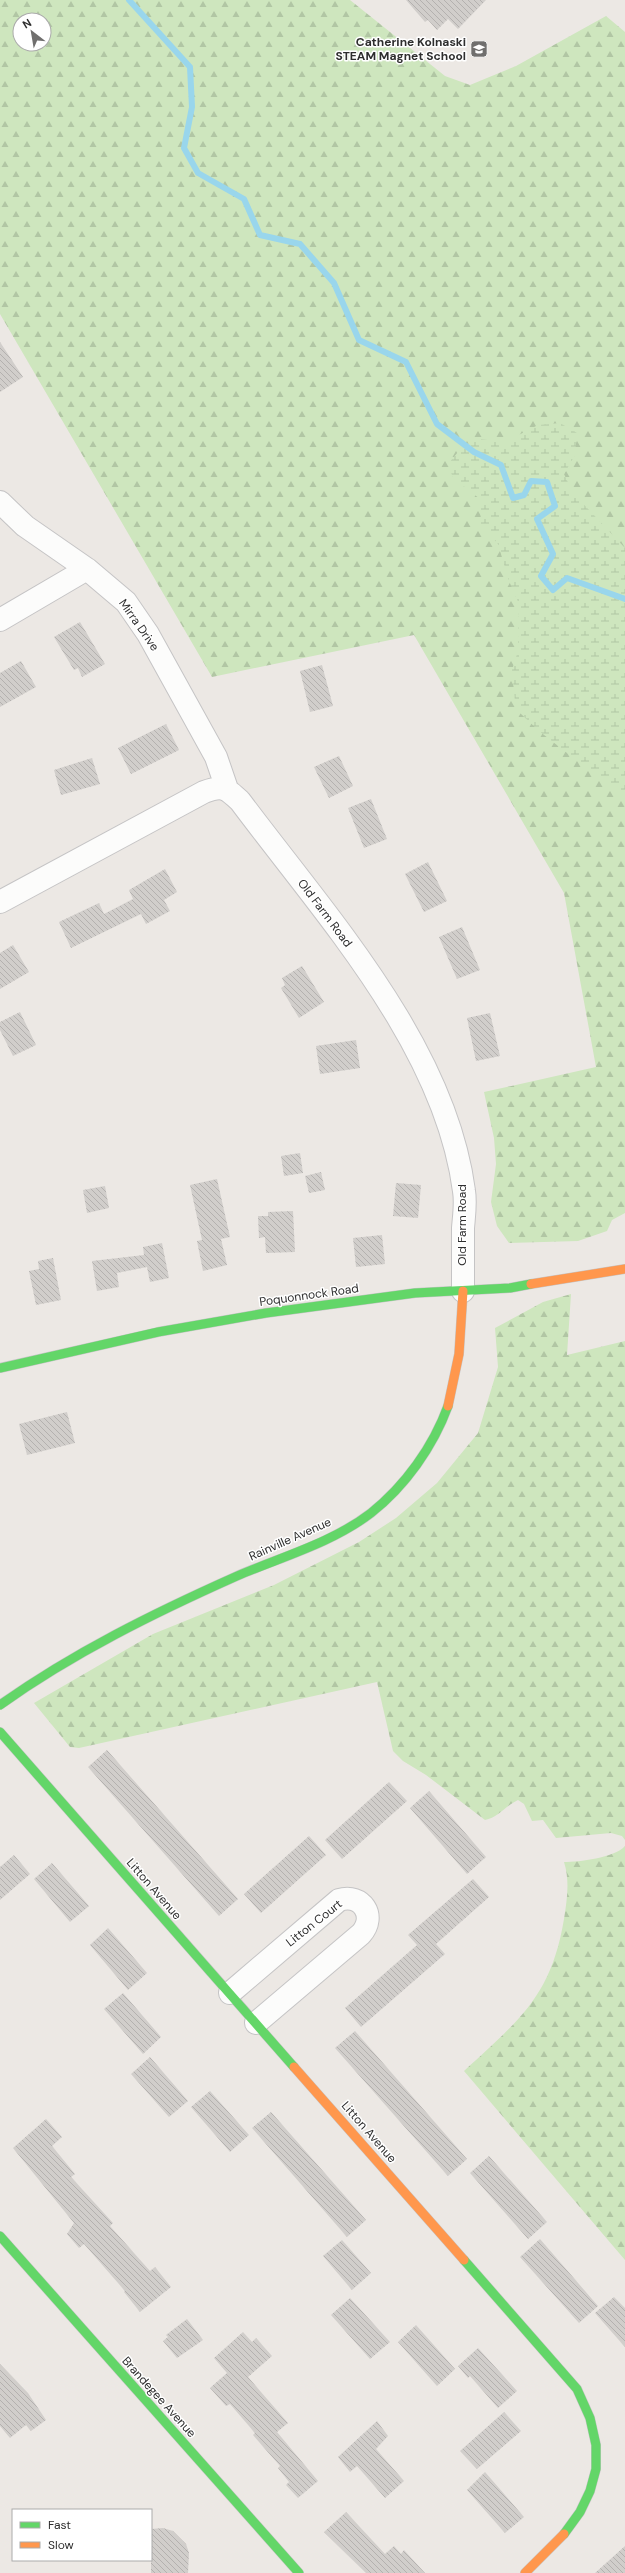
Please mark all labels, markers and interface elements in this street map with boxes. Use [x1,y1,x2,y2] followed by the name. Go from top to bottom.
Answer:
[12,12,52,52] north arrow
[20,15,34,31] text: N
[336,34,466,64] place label: Catherine Kolnaski STEAM Magnet School
[469,39,489,59] school or university icon: Catherine Kolnaski STEAM Magnet School
[115,596,163,654] street label: Mirra Drive
[294,876,356,950] street label: Old Farm Road
[454,1184,470,1266] street label: Old Farm Road
[258,1280,360,1310] street label: Poquonnock Road
[246,1514,334,1564] street label: Rainville Avenue
[123,1855,185,1923] street label: Litton Avenue
[283,1896,346,1950] street label: Litton Court
[338,2098,400,2166] street label: Litton Avenue
[118,2353,200,2441] street label: Brandegee Avenue
[12,2509,152,2561] legend
[48,2517,71,2533] text: Fast
[48,2537,74,2553] text: Slow

